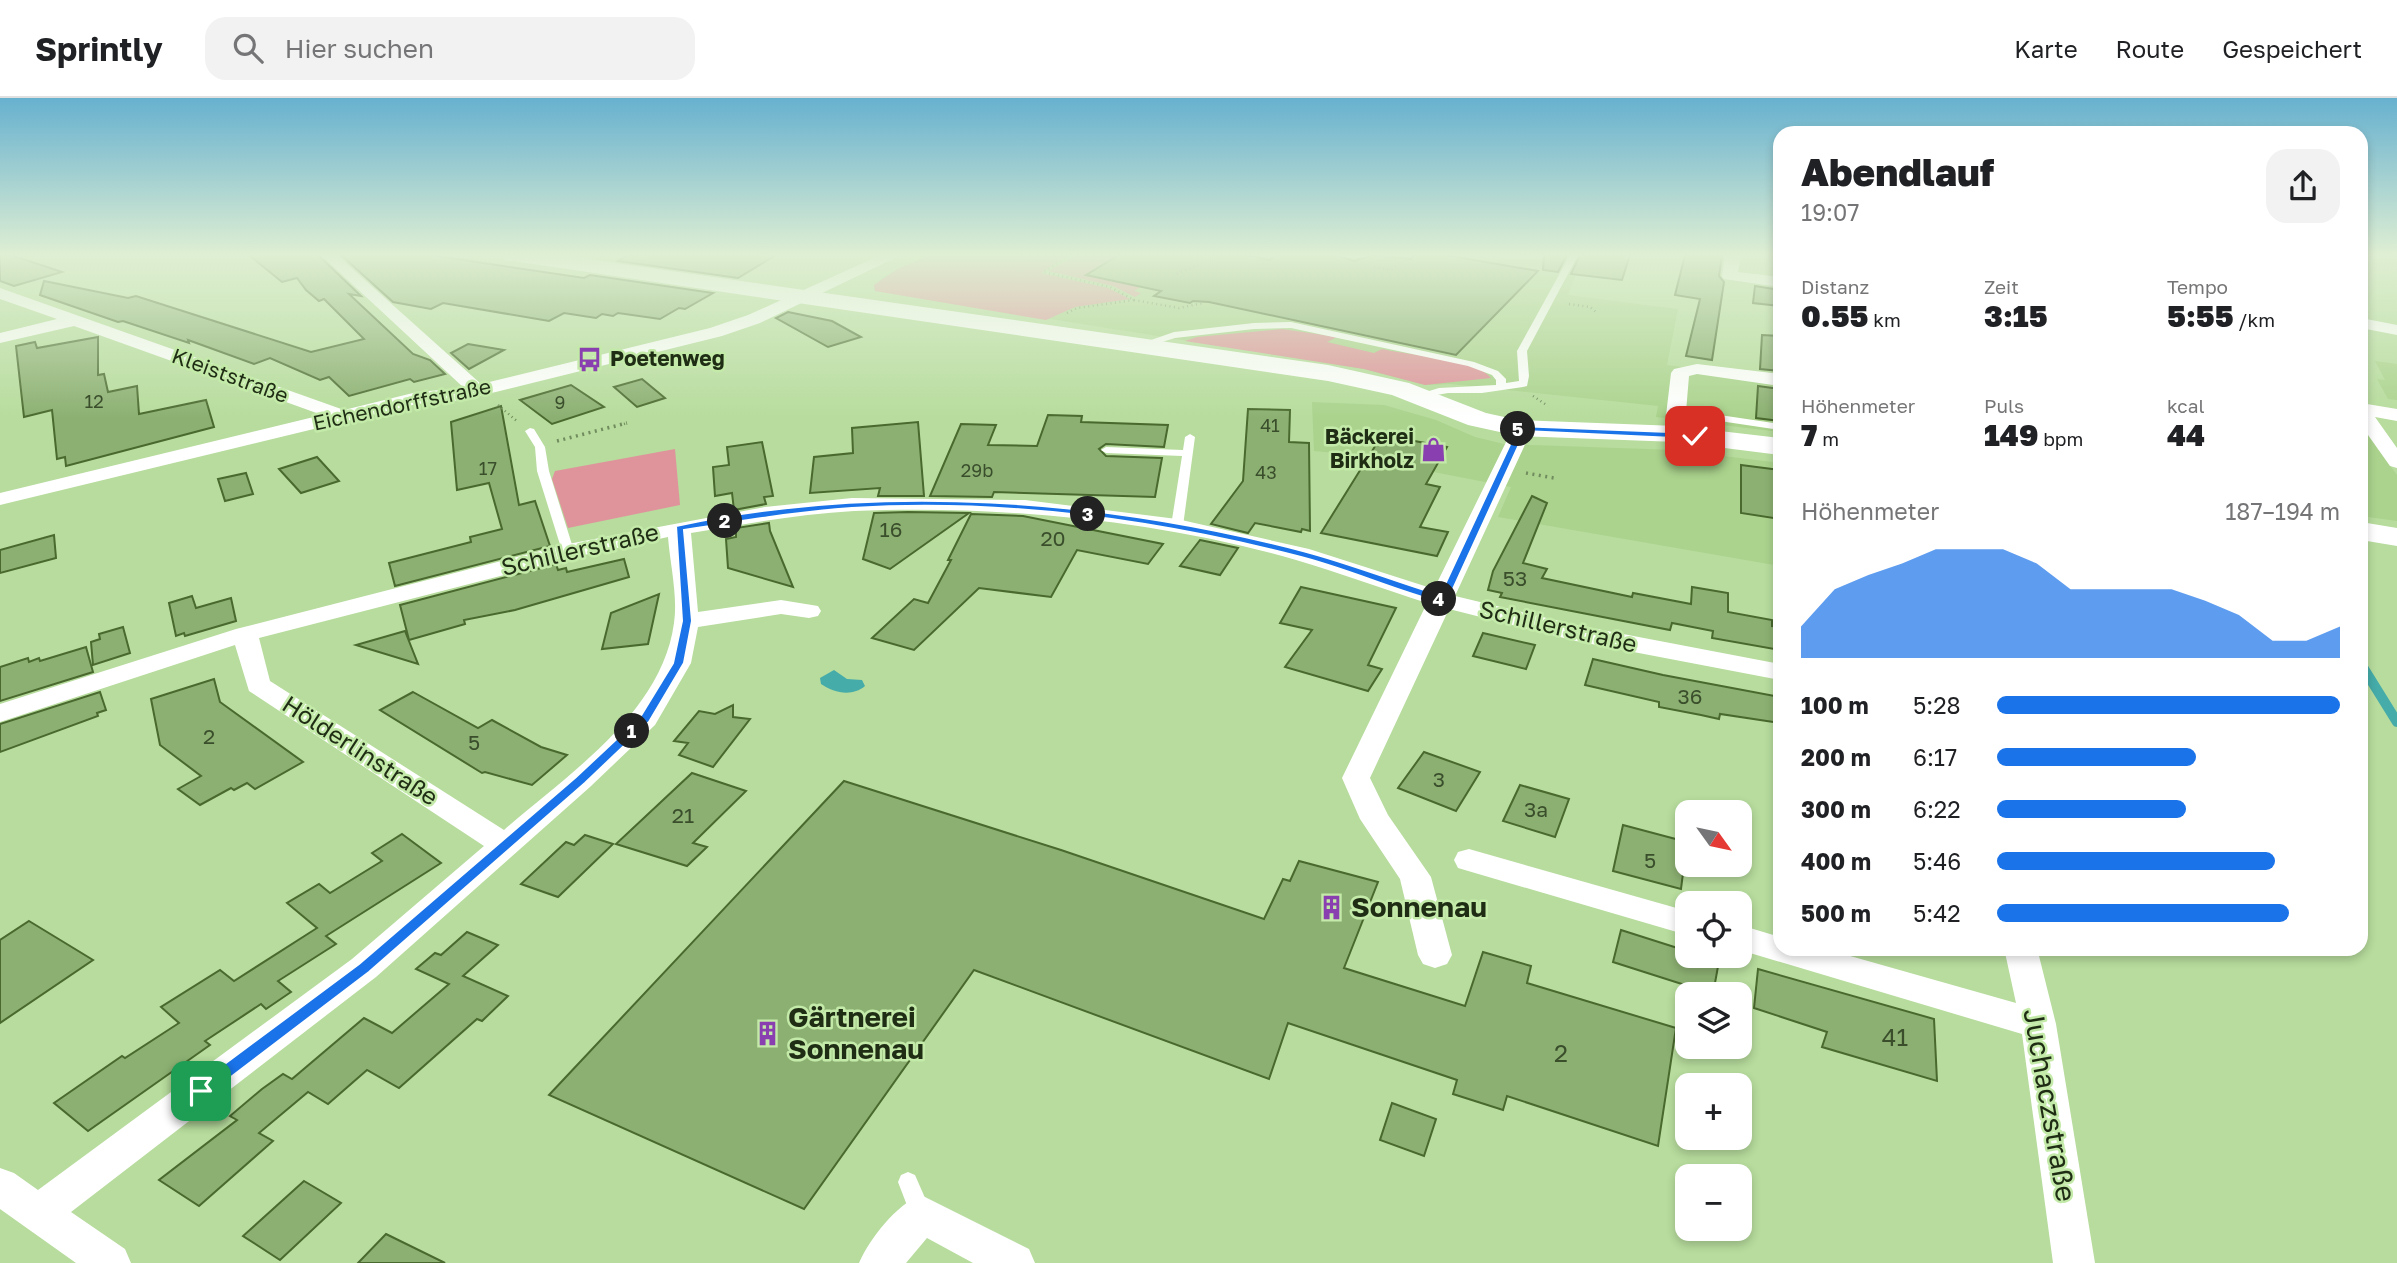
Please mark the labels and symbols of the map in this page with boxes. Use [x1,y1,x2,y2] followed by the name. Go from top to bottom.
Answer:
[169,342,292,408] street label: Kleiststraße
[576,345,604,373] bus stop icon: Poetenweg
[610,345,725,371] place label: Poetenweg
[310,372,493,436] street label: Eichendorffstraße
[84,390,104,412] house number: 12
[555,391,565,413] house number: 9
[1665,406,1725,466] pin
[1500,412,1536,446] pin: 5
[1260,414,1280,436] house number: 41
[1325,423,1414,473] place label: Bäckerei Birkholz
[1420,435,1448,463] shop icon: Bäckerei Birkholz
[479,457,497,479] house number: 17
[961,459,993,481] house number: 29b
[1255,461,1277,483] house number: 43
[1070,496,1106,532] pin: 3
[708,504,742,538] pin: 2
[498,516,661,581] street label: Schillerstraße
[880,516,902,542] house number: 16
[1040,525,1066,551] house number: 20
[1503,565,1527,591] house number: 53
[1422,582,1456,616] pin: 4
[1477,593,1640,658] street label: Schillerstraße
[1678,683,1703,709] house number: 36
[278,689,444,811] street label: Hölderlinstraße
[614,714,650,748] pin: 1
[203,723,215,749] house number: 2
[468,729,480,755] house number: 5
[1433,766,1445,792] house number: 3
[1524,796,1548,822] house number: 3a
[1675,800,1752,877] north arrow
[672,802,694,828] house number: 21
[1644,847,1656,873] house number: 5
[1351,890,1487,923] place label: Sonnenau
[1317,893,1345,921] building icon: Sonnenau
[788,1000,924,1065] place label: Gärtnerei Sonnenau
[2017,1006,2084,1204] street label: Juchaczstraße
[754,1019,782,1047] building icon: Gärtnerei Sonnenau
[1882,1022,1908,1051] house number: 41
[1554,1038,1568,1067] house number: 2
[171,1061,231,1121] pin

